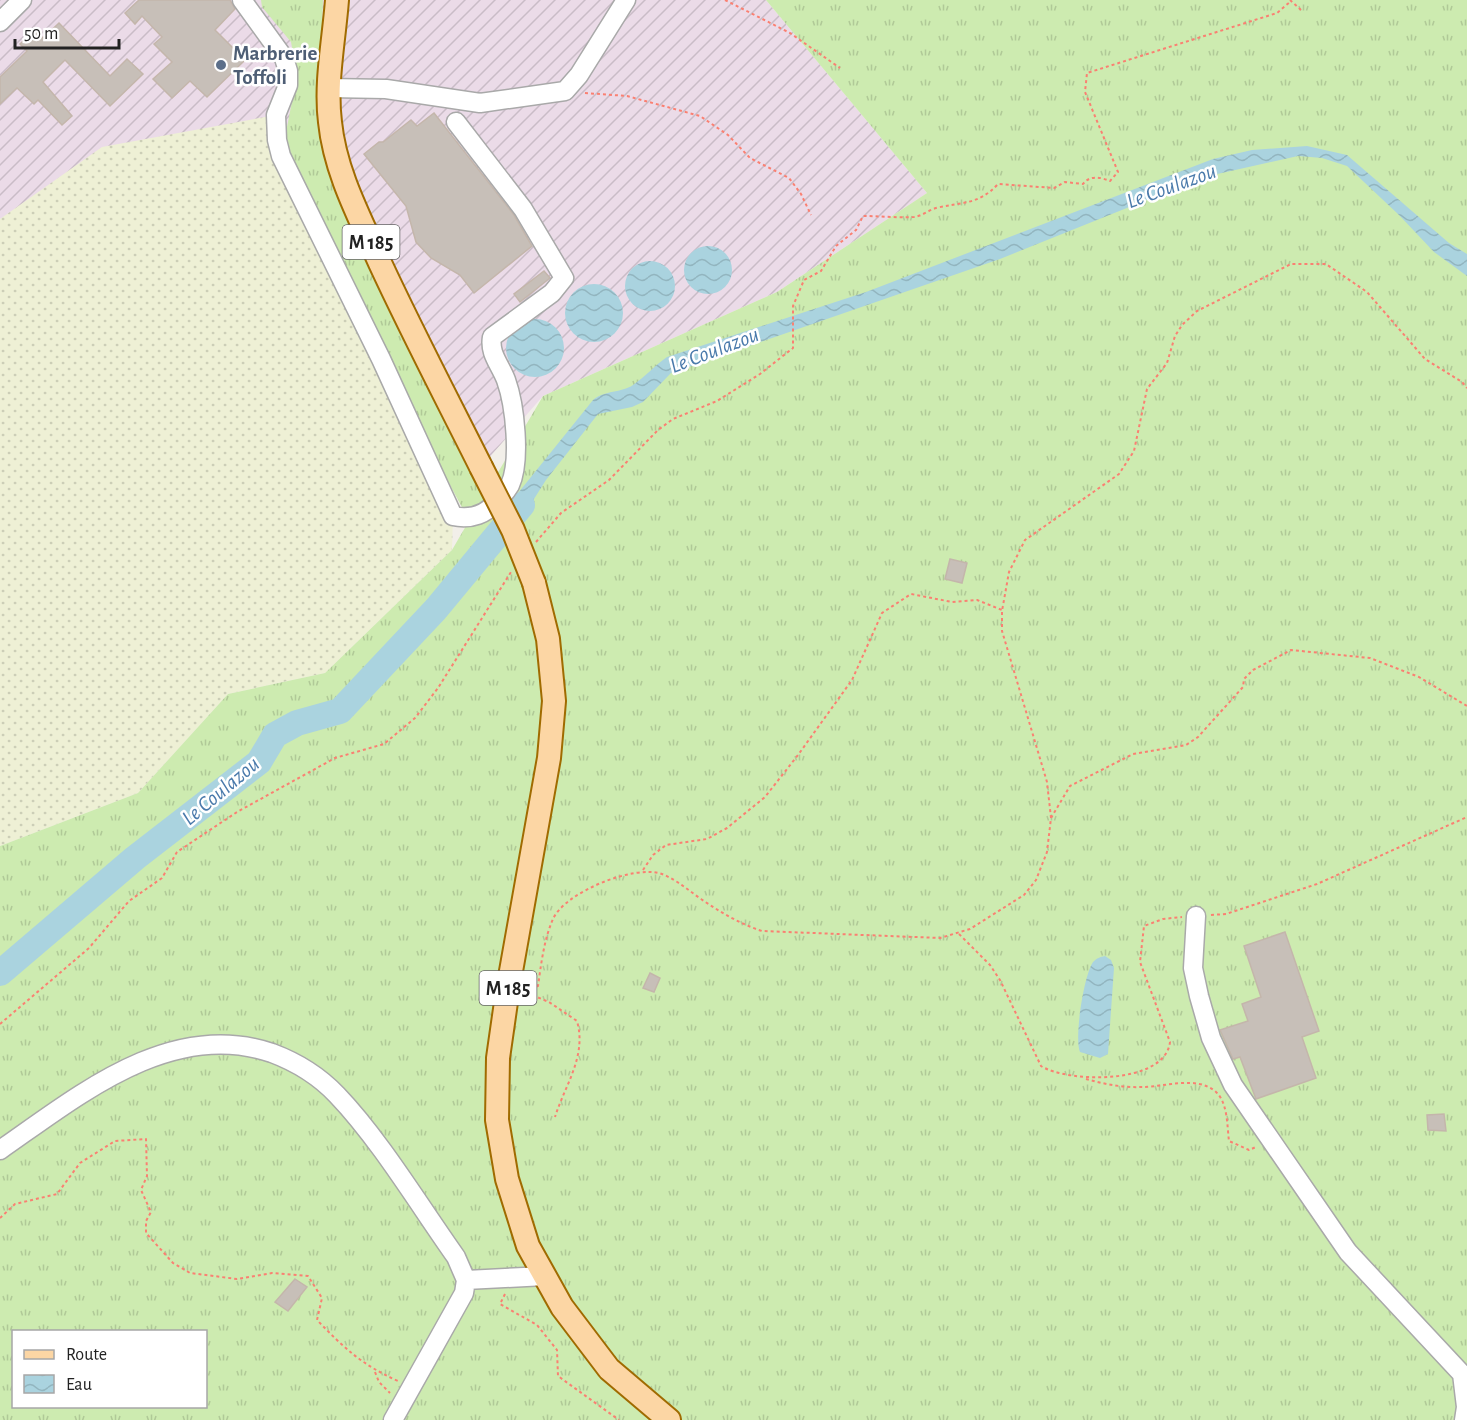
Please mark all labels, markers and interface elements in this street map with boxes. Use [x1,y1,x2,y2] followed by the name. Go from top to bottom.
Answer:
[15,12,118,50] scale bar
[24,25,58,43] text: 50 m
[233,43,317,88] place label: Marbrerie Toffoli
[214,58,228,72] marker: Marbrerie Toffoli
[1124,160,1219,212] water label: Le Coulazou
[342,225,400,259] road number: M 185
[667,323,762,377] water label: Le Coulazou
[178,752,264,829] water label: Le Coulazou
[480,971,536,1005] road number: M 185
[12,1330,207,1408] legend
[66,1346,107,1364] text: Route
[66,1376,92,1394] text: Eau

